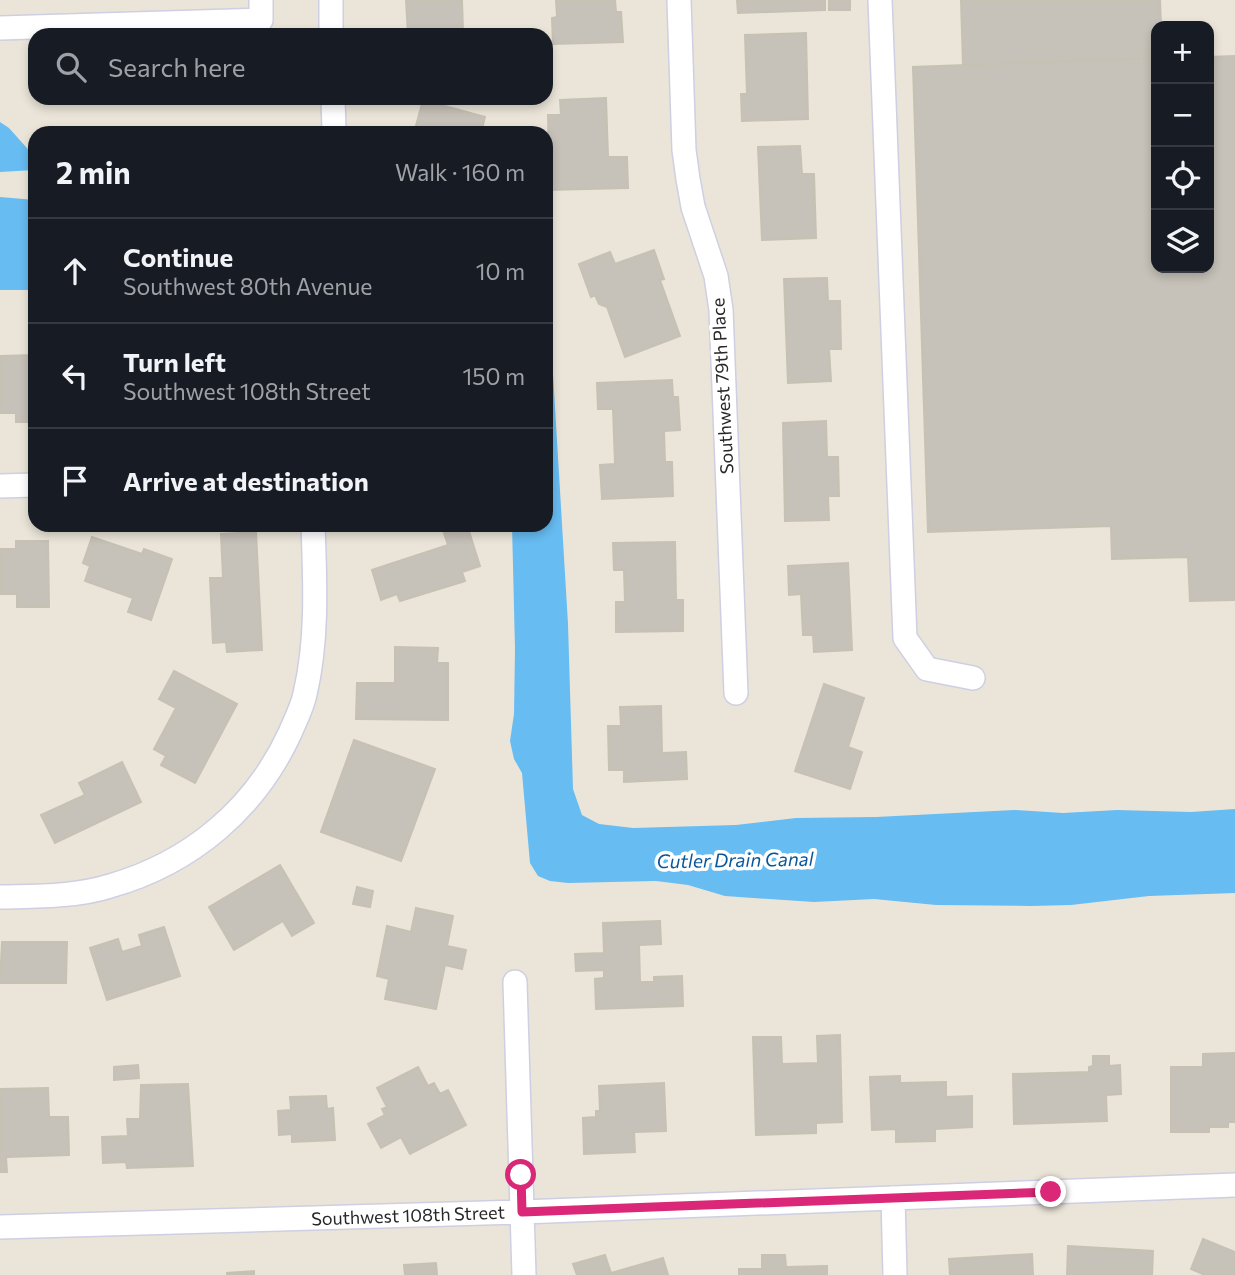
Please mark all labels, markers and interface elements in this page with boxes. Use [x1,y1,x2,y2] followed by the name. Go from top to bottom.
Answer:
[1151,21,1214,273] map controls
[1151,21,1214,84] button: +
[28,28,553,105] search box
[52,48,90,86] icon: search
[108,51,246,82] text: Search here
[1151,84,1214,147] button: −
[1151,147,1214,210] button: locate
[56,153,131,190] text: 2 min
[395,158,525,186] text: Walk · 160 m
[1151,210,1214,273] button: layers
[123,241,233,272] text: Continue
[56,252,94,290] icon: ahead
[476,257,525,285] text: 10 m
[123,272,372,300] text: Southwest 80th Avenue
[706,297,738,475] street label: Southwest 79th Place
[123,346,226,377] text: Turn left
[56,357,94,395] icon: left
[462,362,525,390] text: 150 m
[123,377,371,405] text: Southwest 108th Street
[56,462,94,500] icon: arrive
[123,465,369,496] text: Arrive at destination
[656,847,815,872] water label: Cutler Drain Canal
[505,1159,536,1190] route start
[1035,1176,1066,1207] route end
[311,1201,505,1229] street label: Southwest 108th Street

